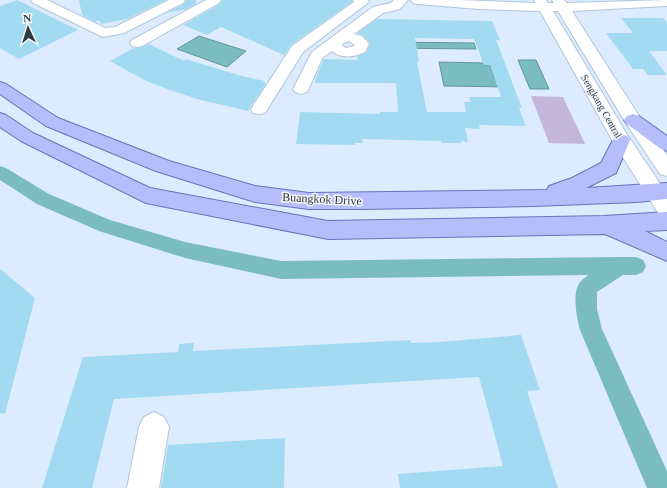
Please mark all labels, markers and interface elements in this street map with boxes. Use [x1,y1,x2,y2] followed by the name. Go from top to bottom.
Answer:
[8,8,48,48] north arrow
[23,12,32,24] text: N
[579,73,624,140] street label: Sengkang Central
[282,190,362,208] street label: Buangkok Drive

